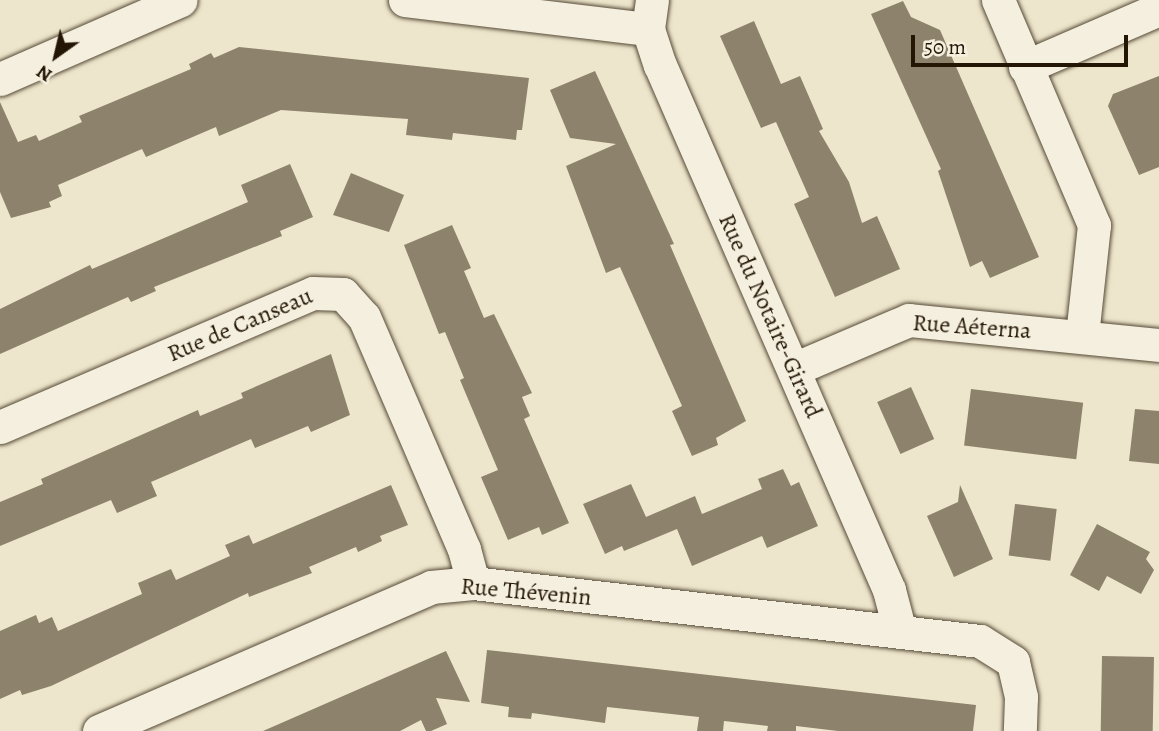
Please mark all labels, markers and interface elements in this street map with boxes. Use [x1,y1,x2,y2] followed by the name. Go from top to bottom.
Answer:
[21,21,91,91] north arrow
[914,21,1131,65] scale bar
[924,33,966,61] text: 50 m
[31,59,57,88] text: N
[712,209,828,423] street label: Rue du Notaire-Girard
[163,282,317,368] street label: Rue de Canseau
[912,308,1032,346] street label: Rue Aéterna
[459,572,593,612] street label: Rue Thévenin

